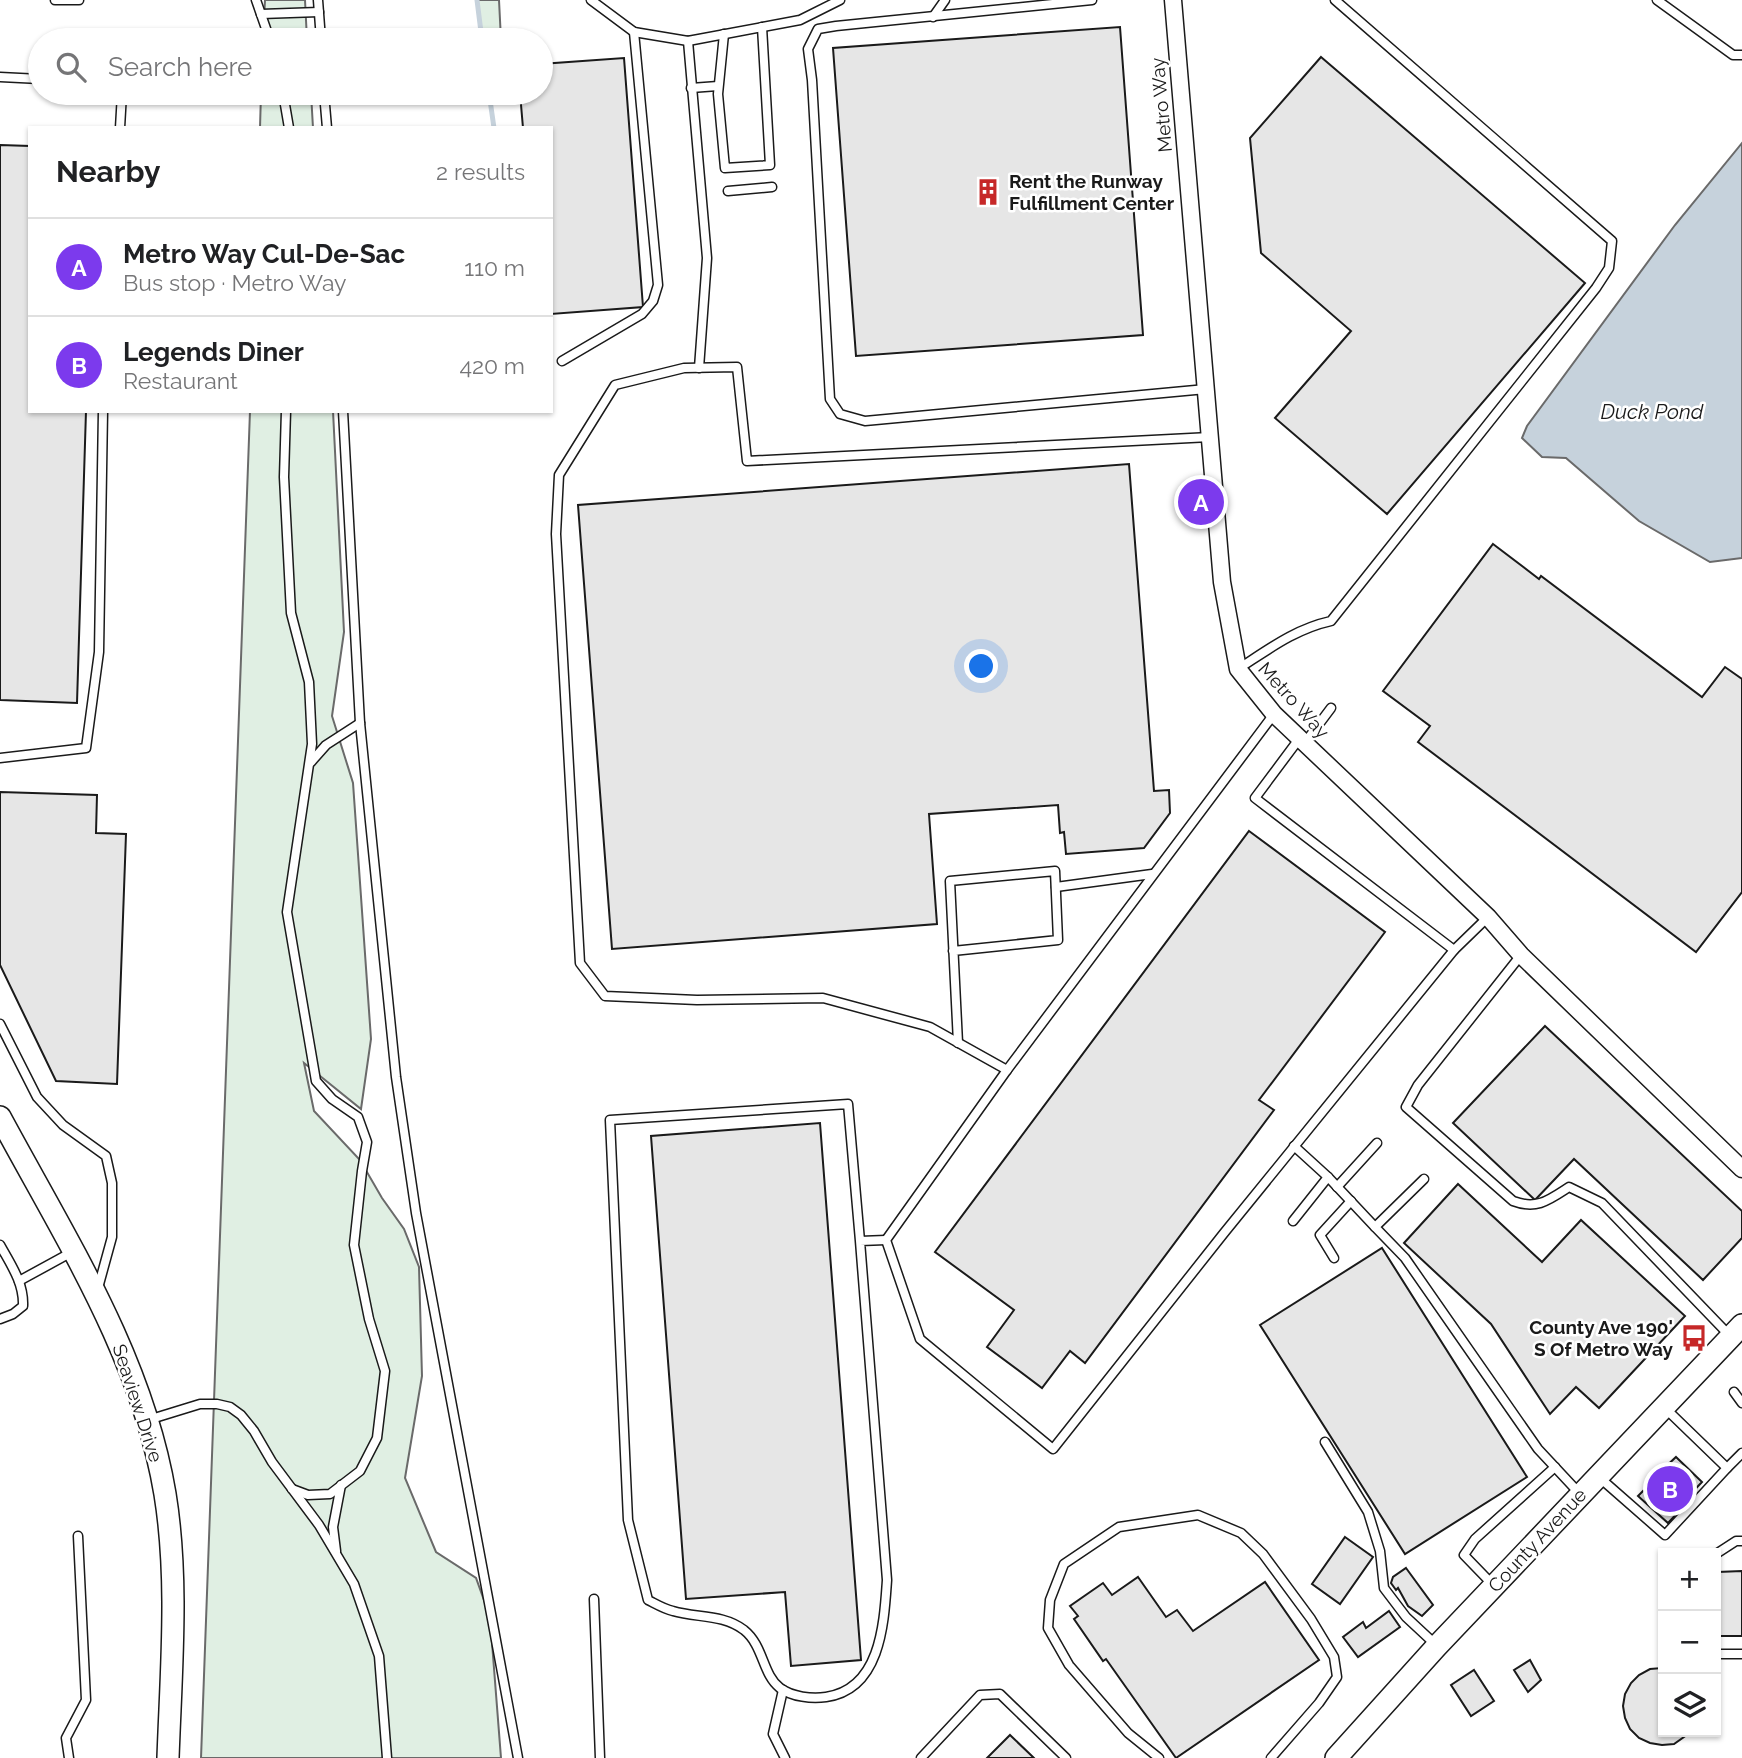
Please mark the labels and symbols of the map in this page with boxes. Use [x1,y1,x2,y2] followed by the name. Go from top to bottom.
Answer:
[1146,57,1176,153] street label: Metro Way
[1009,170,1175,214] place label: Rent the Runway Fulfillment Center
[973,177,1003,207] building icon: Rent the Runway Fulfillment Center
[1601,399,1704,424] water label: Duck Pond
[1178,476,1224,528] pin: A
[964,649,998,683] your location
[1254,657,1334,743] street label: Metro Way
[1529,1316,1674,1360] place label: County Ave 190' S Of Metro Way
[1679,1323,1709,1353] bus stop icon: County Ave 190' S Of Metro Way
[109,1341,167,1465] street label: Seaview Drive
[1647,1463,1693,1515] pin: B
[1483,1484,1591,1596] street label: County Avenue

